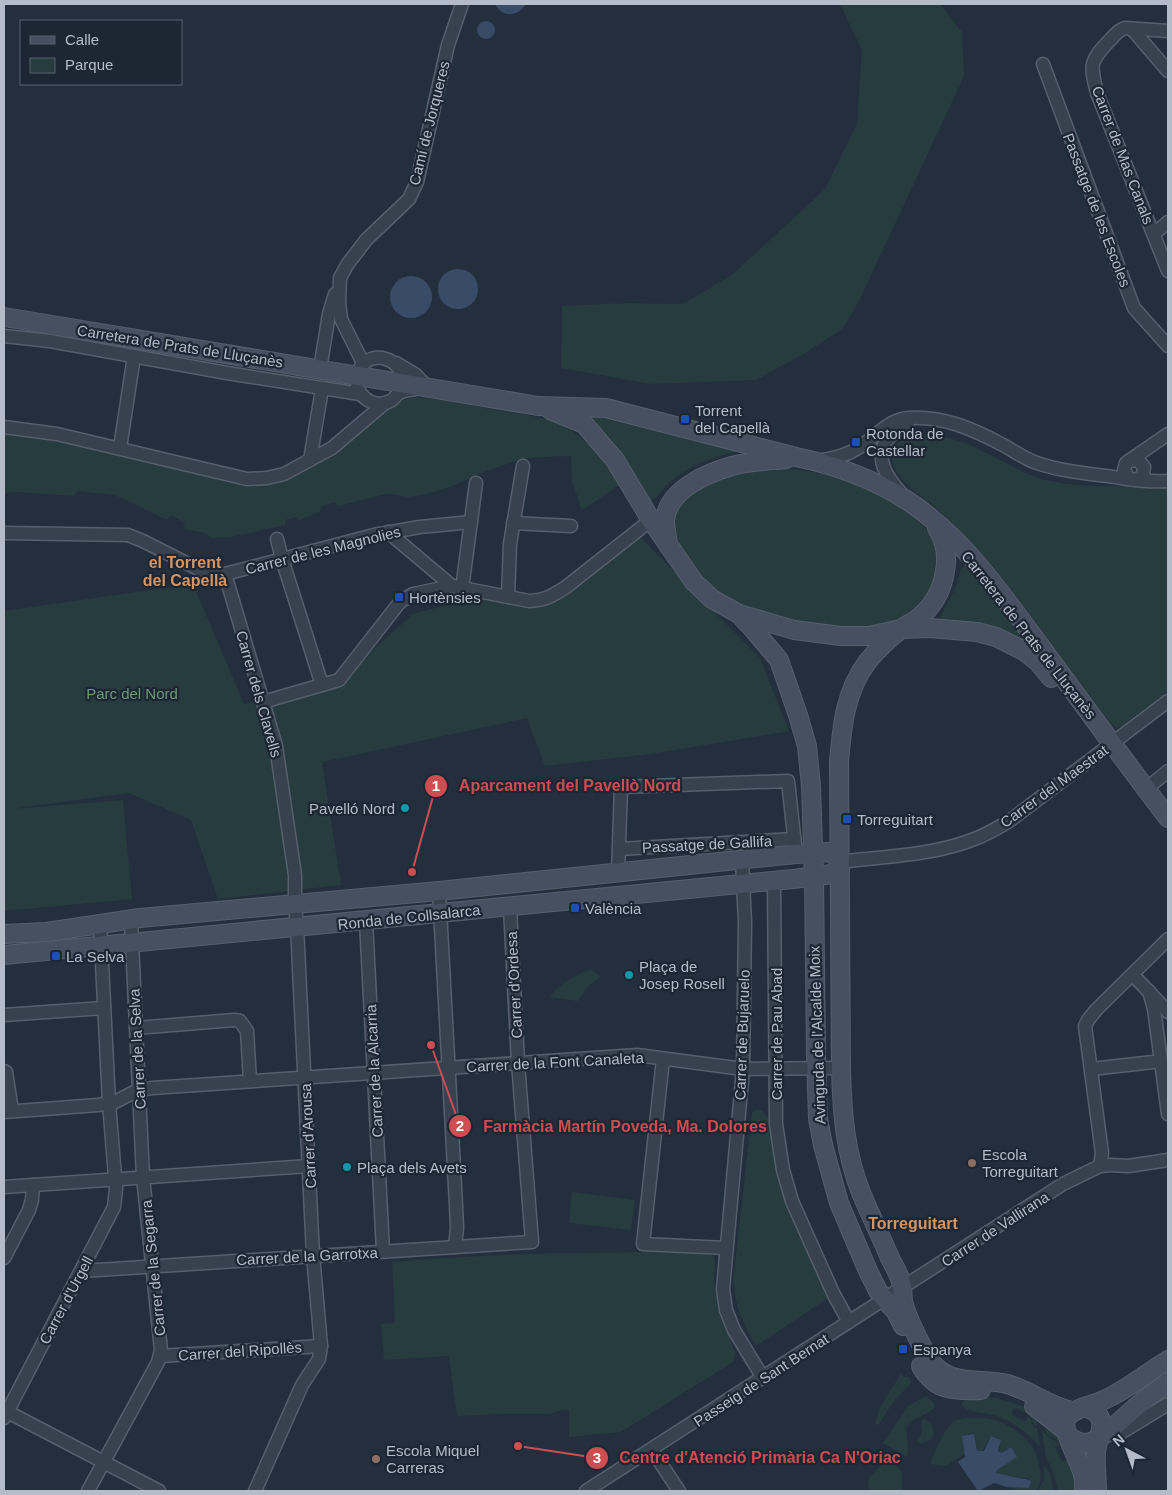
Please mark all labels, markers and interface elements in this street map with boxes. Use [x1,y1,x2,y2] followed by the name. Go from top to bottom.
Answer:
[20,20,182,85] legend
[65,31,99,48] text: Calle
[65,56,113,73] text: Parque
[405,59,453,187] street label: Camí de Jorqueres
[1089,83,1157,227] street label: Carrer de Mas Canals
[1060,131,1134,289] street label: Passatge de les Escoles
[76,321,284,371] street label: Carretera de Prats de Lluçanès
[695,402,771,436] place label: Torrent del Capellà
[679,413,691,425] marker: Torrent del Capellà
[866,425,944,459] place label: Rotonda de Castellar
[850,436,862,448] marker: Rotonda de Castellar
[244,522,402,578] street label: Carrer de les Magnolies
[958,548,1100,722] street label: Carretera de Prats de Lluçanès
[143,554,227,589] district label: el Torrent del Capellà
[409,589,481,606] place label: Hortènsies
[393,591,405,603] marker: Hortènsies
[233,629,285,759] street label: Carrer dels Clavells
[86,685,178,702] park label: Parc del Nord
[997,741,1112,831] street label: Carrer del Maestrat
[423,770,691,801] callout: Aparcament del Pavellò Nord
[432,777,440,794] text: 1
[459,777,681,794] text: Aparcament del Pavellò Nord
[309,800,395,817] place label: Pavelló Nord
[399,802,411,814] marker: Pavelló Nord
[857,811,934,828] place label: Torreguitart
[841,813,853,825] marker: Torreguitart
[642,832,773,856] street label: Passatge de Gallifa
[585,900,642,917] place label: València
[337,901,482,933] street label: Ronda de Collsalarca
[569,902,581,914] marker: València
[503,930,525,1039] street label: Carrer d'Ordesa
[805,945,829,1125] street label: Avinguda de l'Alcalde Moix
[66,948,125,965] place label: La Selva
[50,950,62,962] marker: La Selva
[639,958,725,992] place label: Plaça de Josep Rosell
[768,968,785,1100] street label: Carrer de Pau Abad
[623,969,635,981] marker: Plaça de Josep Rosell
[731,969,753,1101] street label: Carrer de Bujaruelo
[125,988,149,1110] street label: Carrer de la Selva
[362,1003,386,1138] street label: Carrer de la Alcarria
[466,1049,645,1075] street label: Carrer de la Font Canaleta
[297,1082,319,1189] street label: Carrer d'Arousa
[448,1111,777,1142] callout: Farmàcia Martín Poveda, Ma. Dolores
[456,1117,464,1134] text: 2
[483,1118,767,1135] text: Farmàcia Martín Poveda, Ma. Dolores
[982,1146,1059,1180] place label: Escola Torreguitart
[966,1157,978,1169] marker: Escola Torreguitart
[357,1159,467,1176] place label: Plaça dels Avets
[341,1161,353,1173] marker: Plaça dels Avets
[938,1188,1053,1270] street label: Carrer de Vallirana
[137,1198,169,1337] street label: Carrer de la Segarra
[868,1215,958,1232] district label: Torreguitart
[236,1244,379,1268] street label: Carrer de la Garrotxa
[36,1253,96,1347] street label: Carrer d'Urgell
[690,1330,832,1430] street label: Passeig de Sant Bernat
[177,1338,303,1364] street label: Carrer del Ripollès
[913,1341,972,1358] place label: Espanya
[897,1343,909,1355] marker: Espanya
[1102,1425,1152,1475] north arrow
[1109,1431,1128,1450] text: N
[386,1442,479,1476] place label: Escola Miquel Carreras
[584,1442,911,1473] callout: Centre d'Atenció Primària Ca N'Oriac
[593,1449,601,1466] text: 3
[619,1449,901,1466] text: Centre d'Atenció Primària Ca N'Oriac
[370,1453,382,1465] marker: Escola Miquel Carreras

